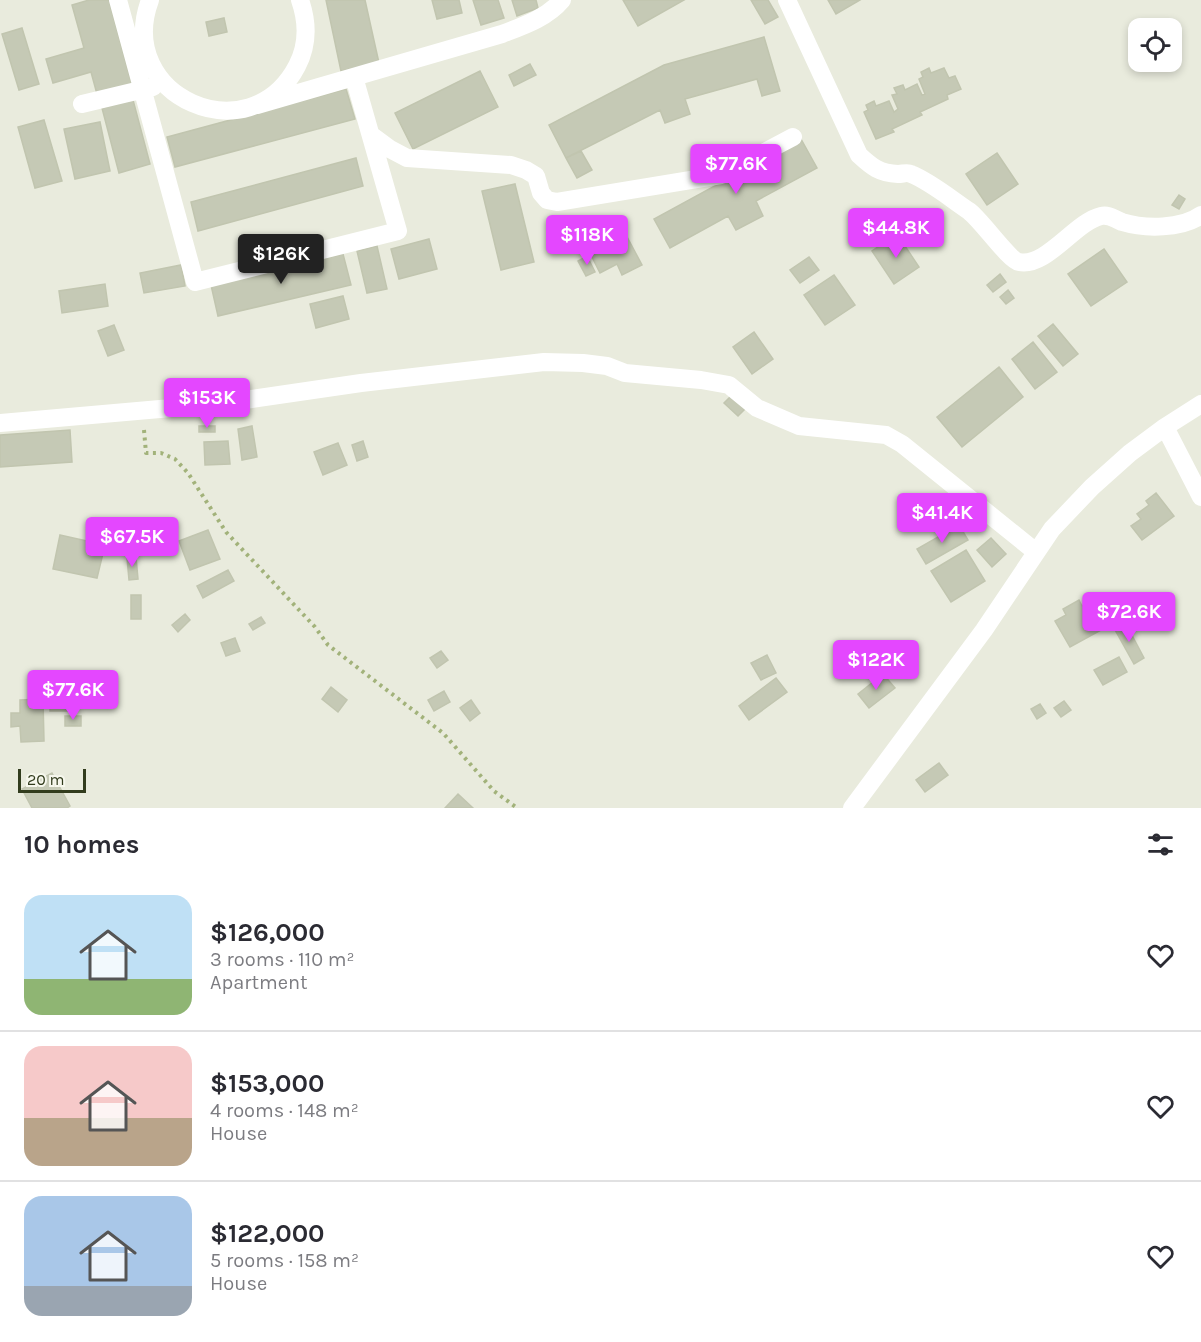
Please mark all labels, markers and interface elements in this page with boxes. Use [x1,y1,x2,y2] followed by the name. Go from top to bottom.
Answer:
[1128,18,1182,72] map controls
[1128,18,1182,72] button: locate
[687,144,785,195] pin: $77.6K
[704,152,768,175] text: $77.6K
[847,208,945,259] pin: $44.8K
[545,215,629,266] pin: $118K
[862,216,930,239] text: $44.8K
[560,223,614,246] text: $118K
[239,234,323,285] pin: $126K
[252,242,310,265] text: $126K
[165,378,249,429] pin: $153K
[178,386,236,409] text: $153K
[893,493,991,544] pin: $41.4K
[911,501,973,524] text: $41.4K
[83,517,181,568] pin: $67.5K
[100,525,164,548] text: $67.5K
[1080,592,1178,643] pin: $72.6K
[1096,600,1162,623] text: $72.6K
[834,640,918,691] pin: $122K
[847,648,905,671] text: $122K
[24,670,122,721] pin: $77.6K
[41,678,105,701] text: $77.6K
[18,766,86,794] scale bar
[27,770,65,789] text: 20 m
[1144,828,1177,861] icon: filters
[24,829,139,860] text: 10 homes
[210,917,325,948] text: $126,000
[72,919,144,991] icon: home
[1144,939,1177,972] icon: heart
[210,948,355,971] text: 3 rooms · 110 m²
[210,971,308,994] text: Apartment
[210,1068,324,1099] text: $153,000
[72,1070,144,1142] icon: home
[1144,1090,1177,1123] icon: heart
[210,1099,359,1122] text: 4 rooms · 148 m²
[210,1122,267,1145] text: House
[210,1218,325,1249] text: $122,000
[72,1220,144,1292] icon: home
[1144,1240,1177,1273] icon: heart
[210,1249,359,1272] text: 5 rooms · 158 m²
[210,1272,267,1295] text: House

